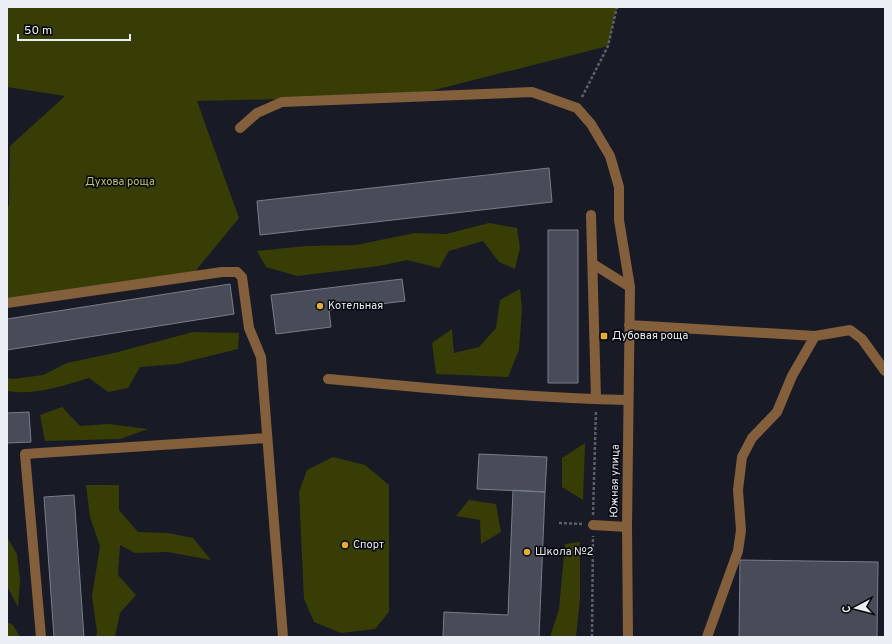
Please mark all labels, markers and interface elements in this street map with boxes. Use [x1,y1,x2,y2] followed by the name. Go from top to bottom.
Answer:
[18,16,130,42] scale bar
[24,23,52,39] text: 50 m
[85,175,155,189] park label: Духова роща
[328,299,383,313] place label: Котельная
[315,301,325,311] marker: Котельная
[612,329,689,343] place label: Дубовая роща
[599,331,609,341] marker: Дубовая роща
[607,444,623,518] street label: Южная улица
[353,538,384,552] place label: Спорт
[340,540,350,550] marker: Спорт
[535,545,594,559] place label: Школа №2
[522,547,532,557] marker: Школа №2
[836,588,876,628] north arrow
[840,605,854,613] text: С

